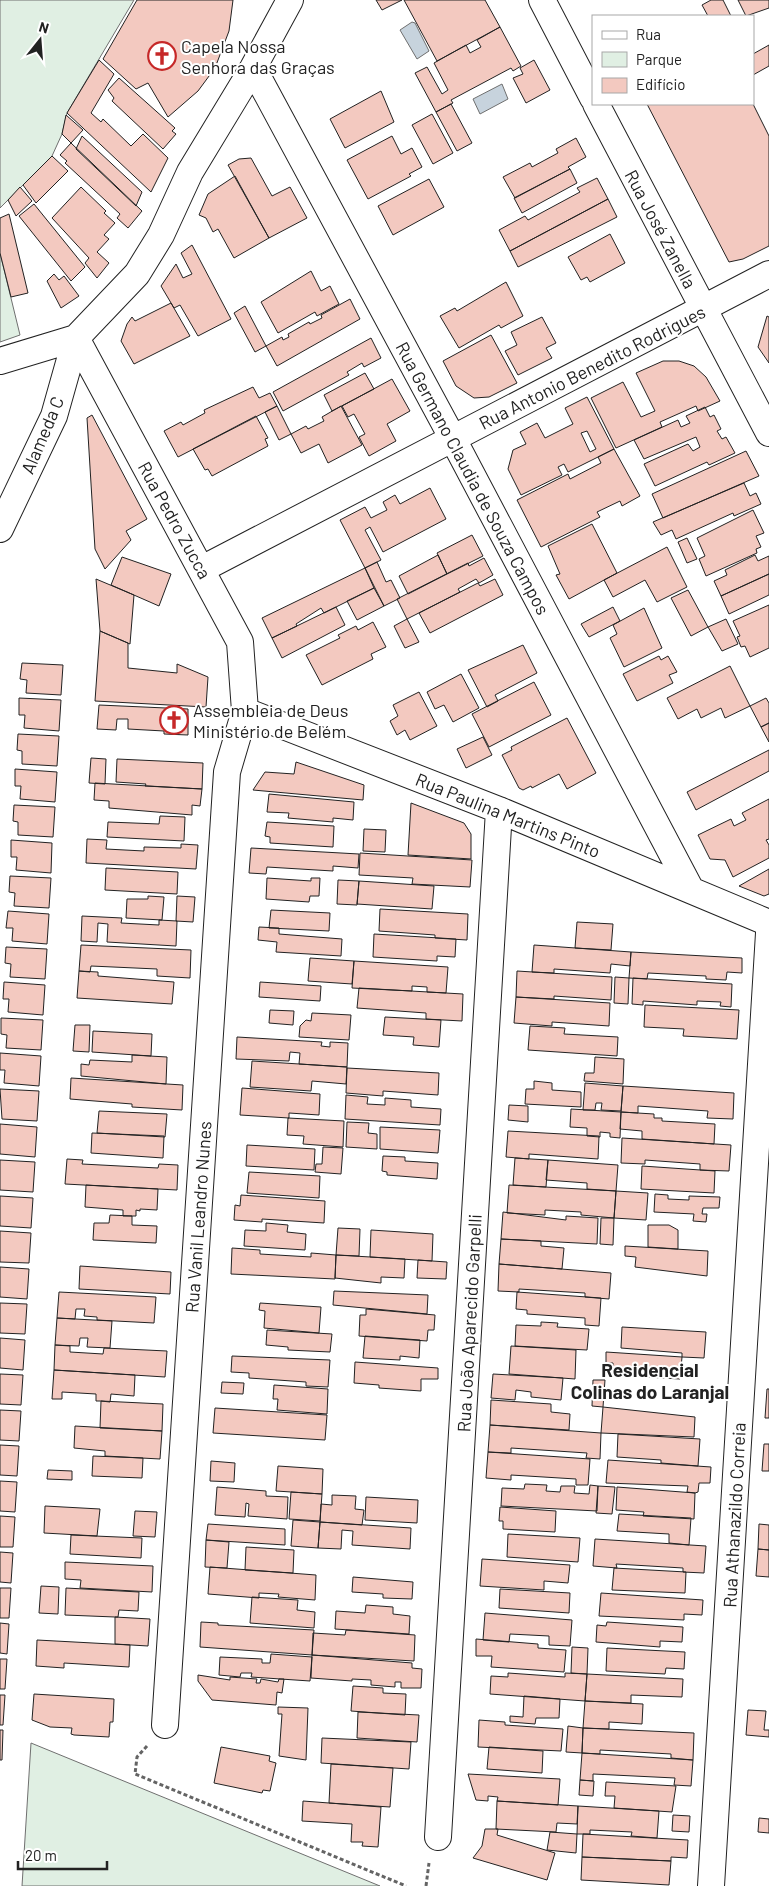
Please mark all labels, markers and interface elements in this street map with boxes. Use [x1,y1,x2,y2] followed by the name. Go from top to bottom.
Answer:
[15,15,65,65] north arrow
[592,15,754,105] legend
[37,18,51,37] text: N
[636,25,661,43] text: Rua
[181,35,335,78] place label: Capela Nossa Senhora das Graças
[147,41,177,71] church icon: Capela Nossa Senhora das Graças
[636,50,682,68] text: Parque
[636,75,685,93] text: Edifício
[620,166,702,292] street label: Rua José Zanella
[475,300,709,434] street label: Rua Antonio Benedito Rodrigues
[392,338,554,618] street label: Rua Germano Claudia de Souza Campos
[16,393,68,477] street label: Alameda C
[134,458,216,582] street label: Rua Pedro Zucca
[193,699,348,742] place label: Assembleia de Deus Ministério de Belém
[159,705,189,735] church icon: Assembleia de Deus Ministério de Belém
[412,768,604,862] street label: Rua Paulina Martins Pinto
[180,1120,216,1314] street label: Rua Vanil Leandro Nunes
[452,1213,486,1433] street label: Rua João Aparecido Garpelli
[571,1358,729,1403] district label: Residencial Colinas do Laranjal
[718,1422,750,1608] street label: Rua Athanazildo Correia
[18,1838,106,1870] scale bar
[25,1846,57,1864] text: 20 m

